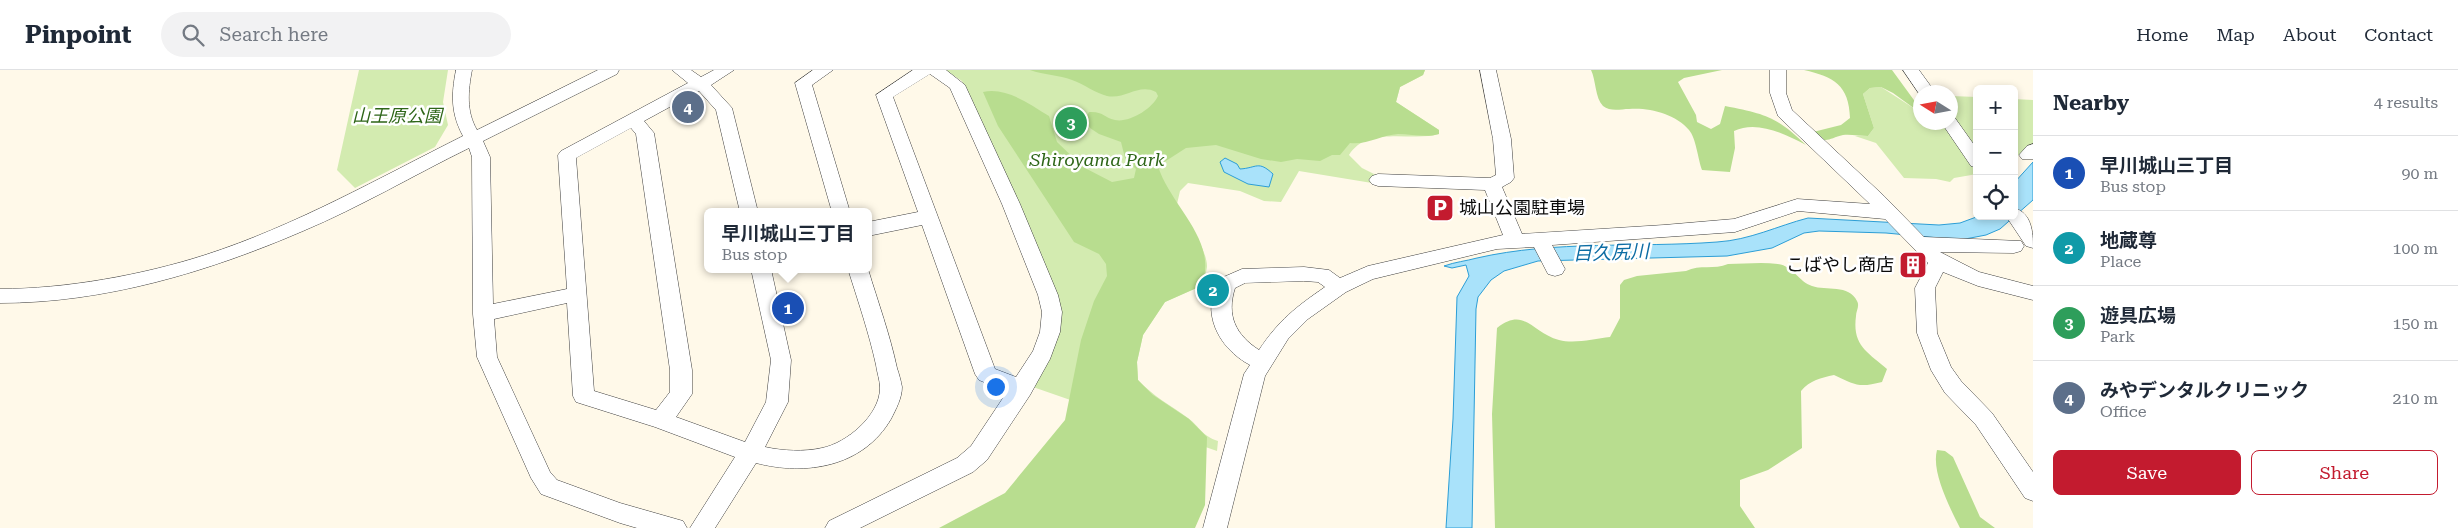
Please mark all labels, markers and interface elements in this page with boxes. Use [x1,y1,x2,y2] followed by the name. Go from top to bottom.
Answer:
[161,12,511,57] search box
[25,21,131,49] text: Pinpoint
[179,21,207,49] icon: search
[219,23,328,46] text: Search here
[2136,24,2188,45] text: Home
[2216,24,2255,45] text: Map
[2283,24,2336,45] text: About
[2364,24,2433,45] text: Contact
[1913,85,1958,130] north arrow
[1973,85,2018,220] map controls
[1973,85,2018,130] button: +
[672,88,704,126] pin: 4
[2053,91,2129,115] text: Nearby
[2374,93,2438,112] text: 4 results
[1055,104,1087,142] pin: 3
[352,105,445,126] park label: 山王原公園
[1973,130,2018,175] button: −
[1028,149,1165,170] park label: Shiroyama Park
[2100,154,2233,177] text: 早川城山三丁目
[2065,164,2073,183] text: 1
[2401,164,2438,183] text: 90 m
[1973,175,2018,220] button: locate
[2100,177,2166,196] text: Bus stop
[1425,193,1455,223] parking icon: 城山公園駐車場
[1459,197,1585,218] place label: 城山公園駐車場
[704,208,872,273] popup
[721,222,855,245] text: 早川城山三丁目
[2100,229,2157,252] text: 地蔵尊
[2065,239,2073,258] text: 2
[2392,239,2438,258] text: 100 m
[1573,240,1651,265] water label: 目久尻川
[721,245,787,264] text: Bus stop
[1898,250,1928,280] building icon: こばやし商店
[2100,252,2141,271] text: Place
[1786,254,1894,275] place label: こばやし商店
[1197,271,1229,309] pin: 2
[772,289,804,327] pin: 1
[2100,304,2176,327] text: 遊具広場
[2065,314,2073,333] text: 3
[2392,314,2438,333] text: 150 m
[2100,327,2135,346] text: Park
[983,374,1009,400] your location
[2100,379,2309,402] text: みやデンタルクリニック
[2065,389,2073,408] text: 4
[2392,389,2438,408] text: 210 m
[2100,402,2146,421] text: Office
[2053,450,2241,495] button: Save
[2251,450,2438,495] button: Share

